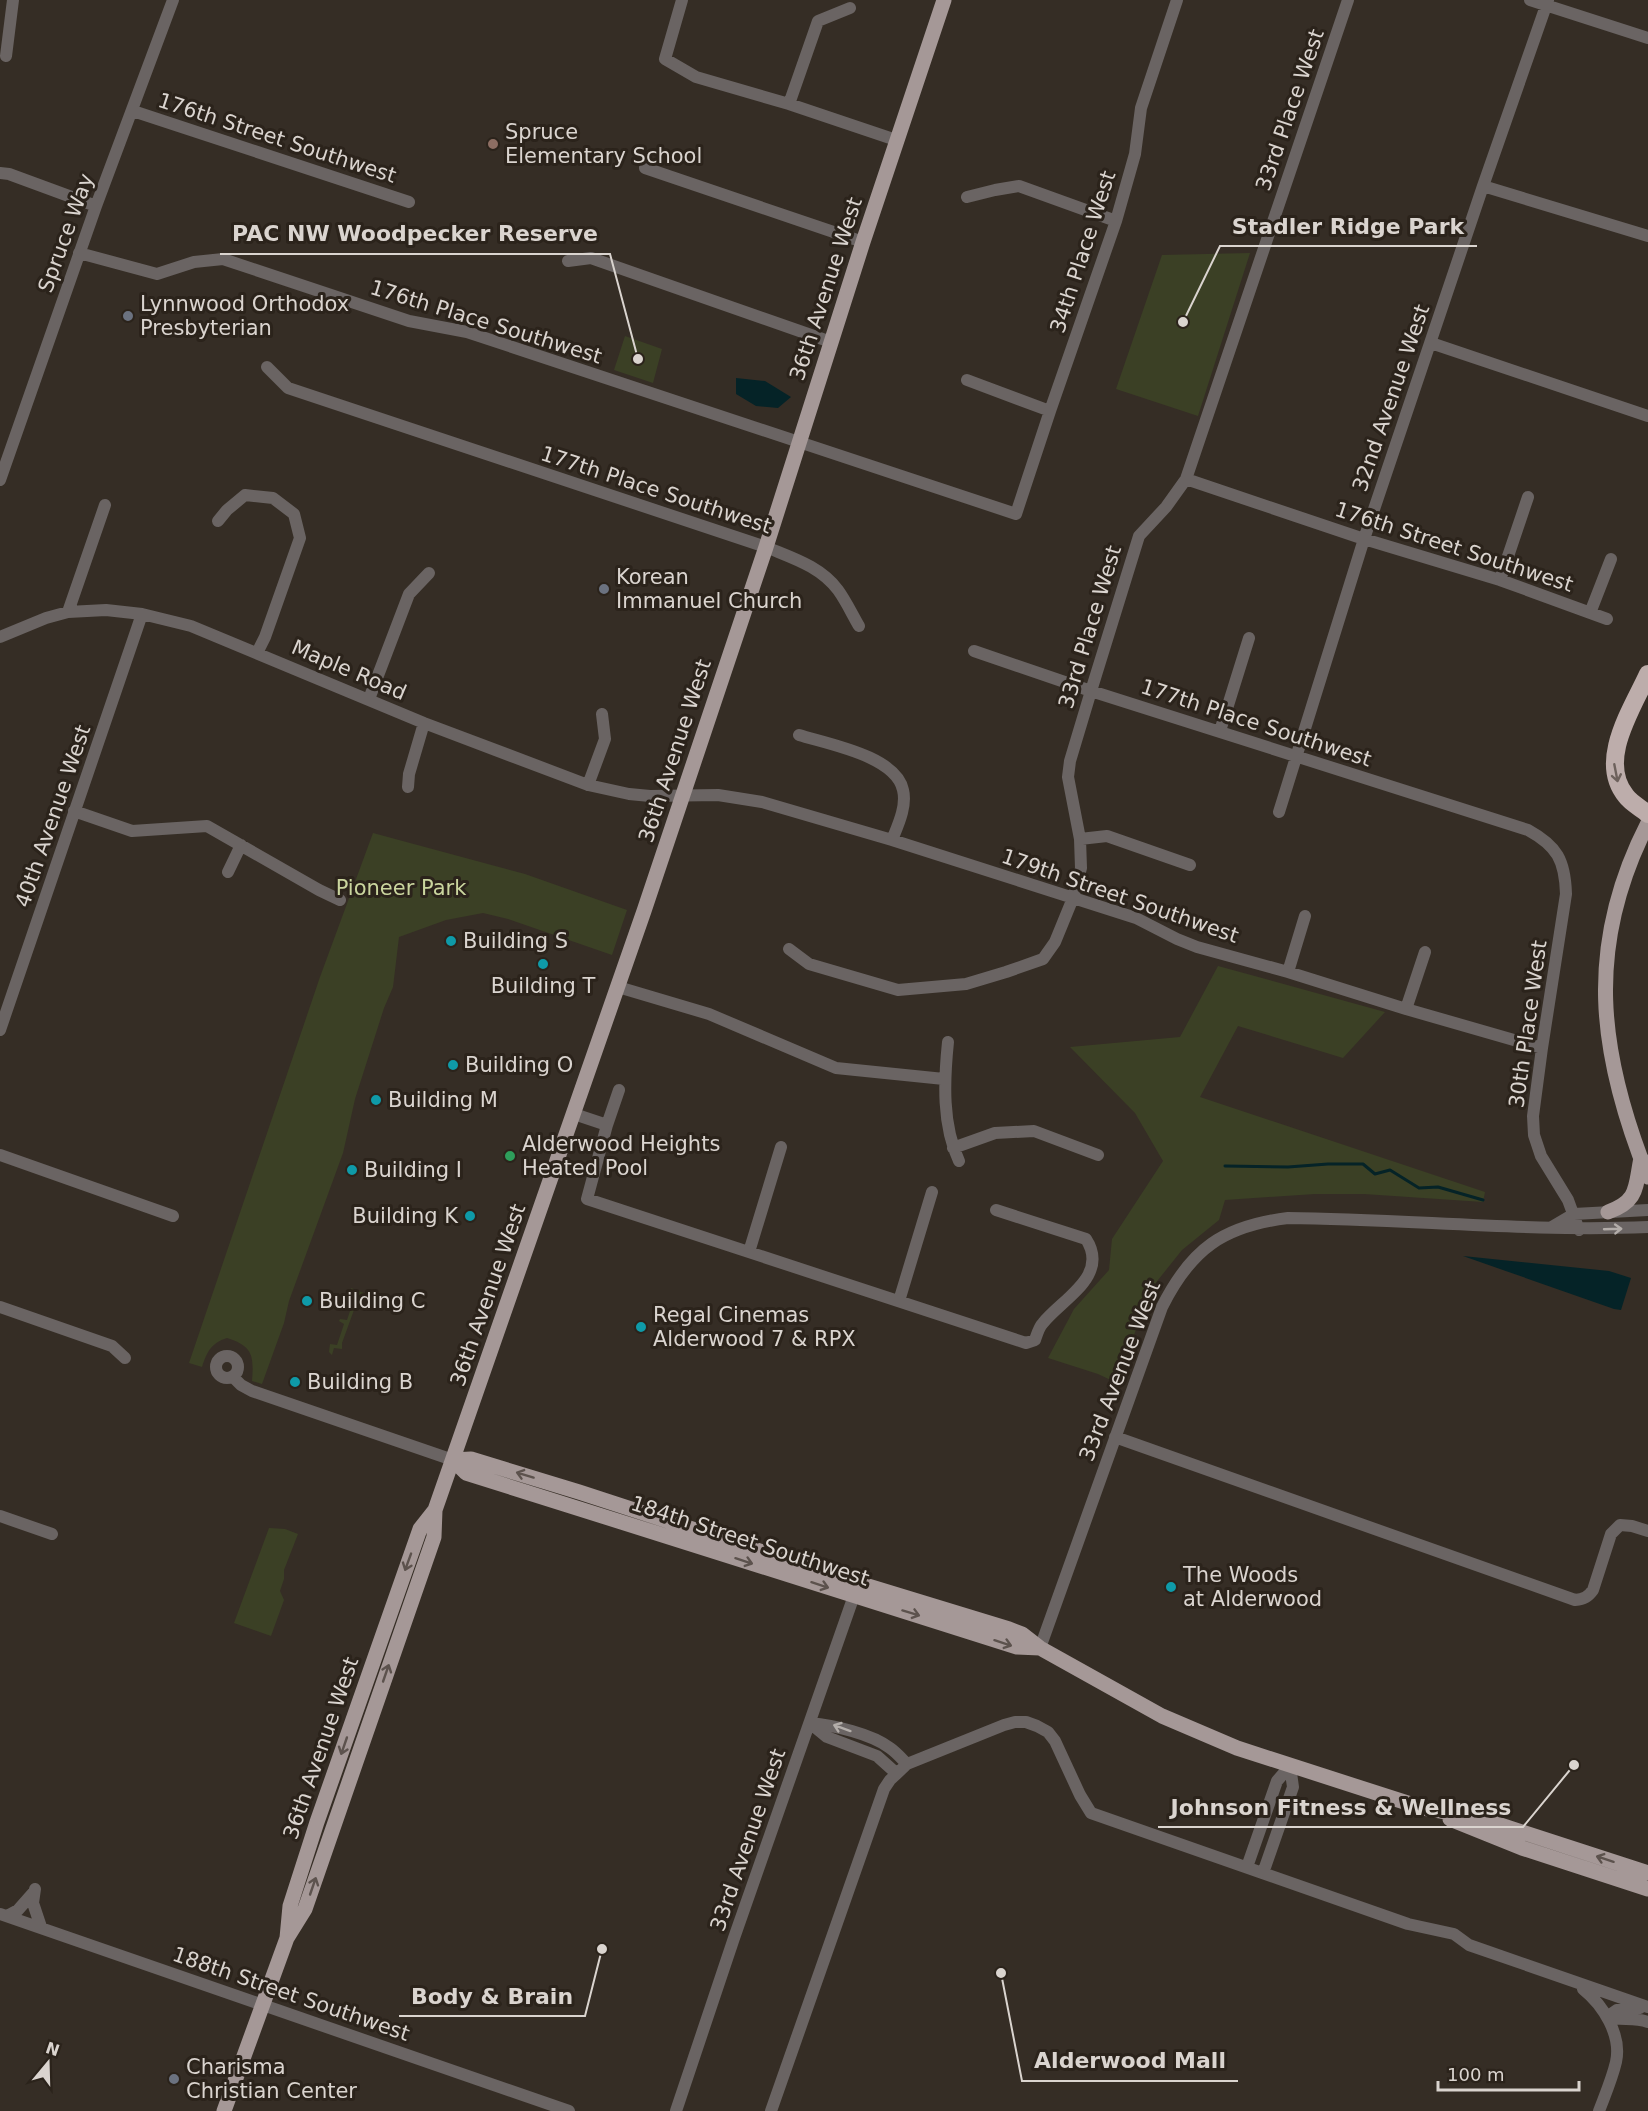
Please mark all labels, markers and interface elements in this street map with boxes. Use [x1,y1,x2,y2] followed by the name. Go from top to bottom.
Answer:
[1251,26,1329,194] street label: 33rd Place West
[155,88,399,188] street label: 176th Street Southwest
[505,120,702,168] place label: Spruce Elementary School
[486,137,500,151] marker: Spruce Elementary School
[1045,168,1121,336] street label: 34th Place West
[33,170,99,296] street label: Spruce Way
[785,194,867,384] street label: 36th Avenue West
[1220,206,1477,246] callout: Stadler Ridge Park
[220,214,610,254] callout: PAC NW Woodpecker Reserve
[1232,214,1466,239] text: Stadler Ridge Park
[232,221,598,246] text: PAC NW Woodpecker Reserve
[367,275,605,369] street label: 176th Place Southwest
[140,292,349,340] place label: Lynnwood Orthodox Presbyterian
[1348,301,1434,495] street label: 32nd Avenue West
[121,309,135,323] marker: Lynnwood Orthodox Presbyterian
[538,441,774,539] street label: 177th Place Southwest
[1332,497,1576,597] street label: 176th Street Southwest
[1054,543,1126,711] street label: 33rd Place West
[616,565,802,613] place label: Korean Immanuel Church
[597,582,611,596] marker: Korean Immanuel Church
[288,635,410,705] street label: Maple Road
[634,656,716,846] street label: 36th Avenue West
[1138,674,1374,772] street label: 177th Place Southwest
[11,722,95,910] street label: 40th Avenue West
[1611,763,1622,782] one-way arrow
[998,844,1242,948] street label: 179th Street Southwest
[336,876,467,900] park label: Pioneer Park
[463,929,568,953] place label: Building S
[444,934,458,948] marker: Building S
[1504,939,1552,1109] street label: 30th Place West
[536,957,550,971] marker: Building T
[491,974,596,998] place label: Building T
[465,1053,573,1077] place label: Building O
[446,1058,460,1072] marker: Building O
[388,1088,498,1112] place label: Building M
[369,1093,383,1107] marker: Building M
[522,1132,720,1180] place label: Alderwood Heights Heated Pool
[503,1149,517,1163] marker: Alderwood Heights Heated Pool
[364,1158,462,1182] place label: Building I
[345,1163,359,1177] marker: Building I
[446,1201,530,1389] street label: 36th Avenue West
[352,1204,459,1228] place label: Building K
[463,1209,477,1223] marker: Building K
[1603,1223,1623,1234] one-way arrow
[1075,1277,1165,1465] street label: 33rd Avenue West
[319,1289,426,1313] place label: Building C
[300,1294,314,1308] marker: Building C
[653,1303,856,1351] place label: Regal Cinemas Alderwood 7 & RPX
[634,1320,648,1334] marker: Regal Cinemas Alderwood 7 & RPX
[307,1370,413,1394] place label: Building B
[288,1375,302,1389] marker: Building B
[516,1469,535,1480] one-way arrow
[628,1491,872,1591] street label: 184th Street Southwest
[402,1552,413,1571] one-way arrow
[734,1556,753,1567] one-way arrow
[1182,1563,1322,1611] place label: The Woods at Alderwood
[810,1580,829,1591] one-way arrow
[1164,1580,1178,1594] marker: The Woods at Alderwood
[901,1609,920,1620] one-way arrow
[993,1638,1012,1649] one-way arrow
[279,1654,363,1842] street label: 36th Avenue West
[381,1664,392,1683] one-way arrow
[833,1722,852,1733] one-way arrow
[338,1736,349,1755] one-way arrow
[706,1746,790,1934] street label: 33rd Avenue West
[1158,1787,1523,1827] callout: Johnson Fitness & Wellness
[1169,1795,1511,1820] text: Johnson Fitness & Wellness
[1596,1853,1615,1864] one-way arrow
[309,1877,320,1896] one-way arrow
[169,1942,413,2046] street label: 188th Street Southwest
[399,1976,585,2016] callout: Body & Brain
[411,1984,573,2009] text: Body & Brain
[18,2033,78,2093] north arrow
[43,2038,62,2060] text: N
[1022,2041,1238,2081] callout: Alderwood Mall
[1034,2048,1226,2073] text: Alderwood Mall
[1438,2054,1579,2092] scale bar
[186,2055,357,2103] place label: Charisma Christian Center
[1447,2064,1505,2085] text: 100 m
[167,2072,181,2086] marker: Charisma Christian Center

